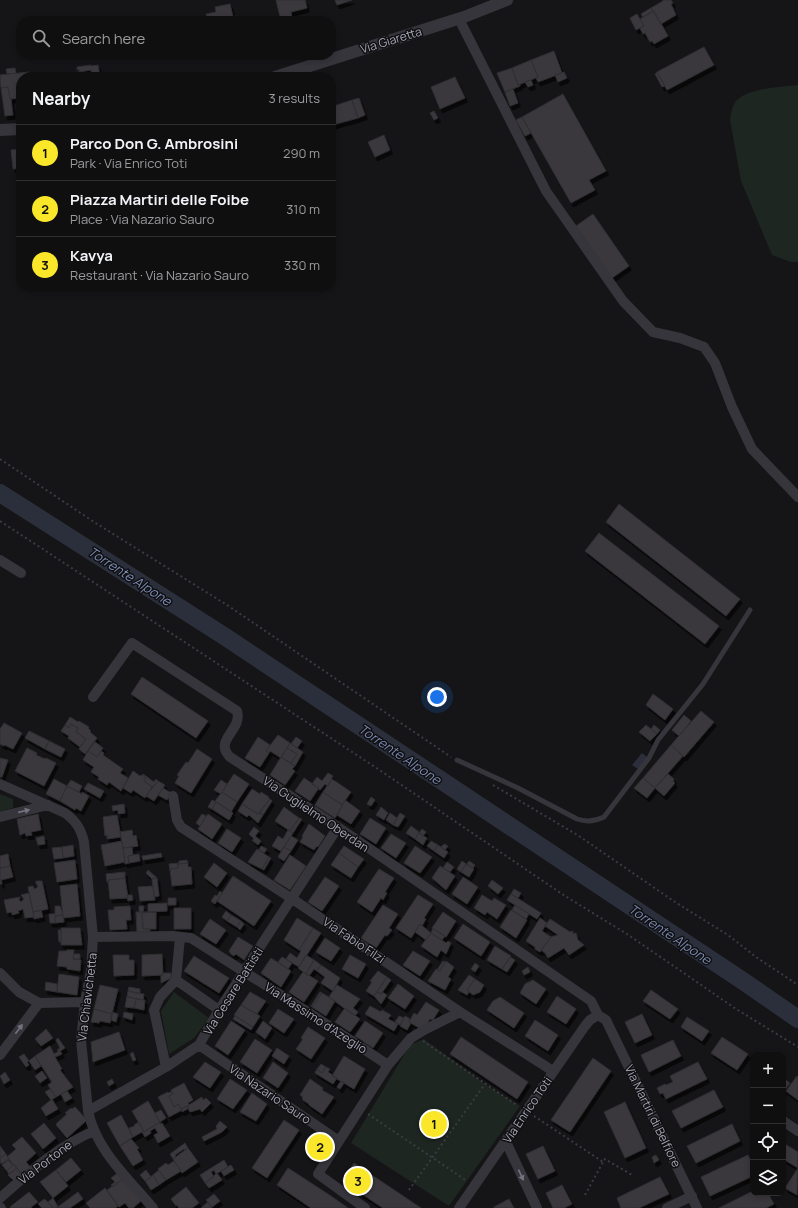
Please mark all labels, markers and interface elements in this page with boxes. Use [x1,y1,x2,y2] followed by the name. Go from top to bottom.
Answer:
[16,16,336,60] search box
[358,23,424,57] street label: Via Giaretta
[30,27,52,49] icon: search
[62,28,145,49] text: Search here
[32,87,90,110] text: Nearby
[268,89,320,107] text: 3 results
[70,133,238,154] text: Parco Don G. Ambrosini
[42,144,48,162] text: 1
[283,144,320,162] text: 290 m
[70,154,187,172] text: Park · Via Enrico Toti
[70,189,249,210] text: Piazza Martiri delle Foibe
[41,200,49,218] text: 2
[286,200,320,218] text: 310 m
[70,210,214,228] text: Place · Via Nazario Sauro
[70,245,113,266] text: Kavya
[41,256,49,274] text: 3
[284,256,320,274] text: 330 m
[70,266,249,284] text: Restaurant · Via Nazario Sauro
[85,542,176,610] water label: Torrente Alpone
[427,687,447,707] your location
[355,720,446,789] water label: Torrente Alpone
[260,772,372,856] street label: Via Guglielmo Oberdan
[18,808,30,814] one-way arrow
[625,900,716,969] water label: Torrente Alpone
[320,913,388,967] street label: Via Fabio Filzi
[199,944,267,1038] street label: Via Cesare Battisti
[73,952,101,1042] street label: Via Chiavichetta
[261,978,371,1058] street label: Via Massimo d'Azeglio
[15,1023,23,1034] one-way arrow
[750,1052,786,1196] map controls
[750,1052,786,1088] button: +
[226,1060,314,1128] street label: Via Nazario Sauro
[621,1062,685,1170] street label: Via Martiri di Belfiore
[498,1073,556,1147] street label: Via Enrico Toti
[750,1088,786,1124] button: −
[421,1109,447,1139] pin: 1
[750,1124,786,1160] button: locate
[307,1132,333,1162] pin: 2
[15,1136,75,1188] street label: Via Portone
[750,1160,786,1196] button: layers
[345,1166,371,1196] pin: 3
[518,1170,524,1181] one-way arrow

